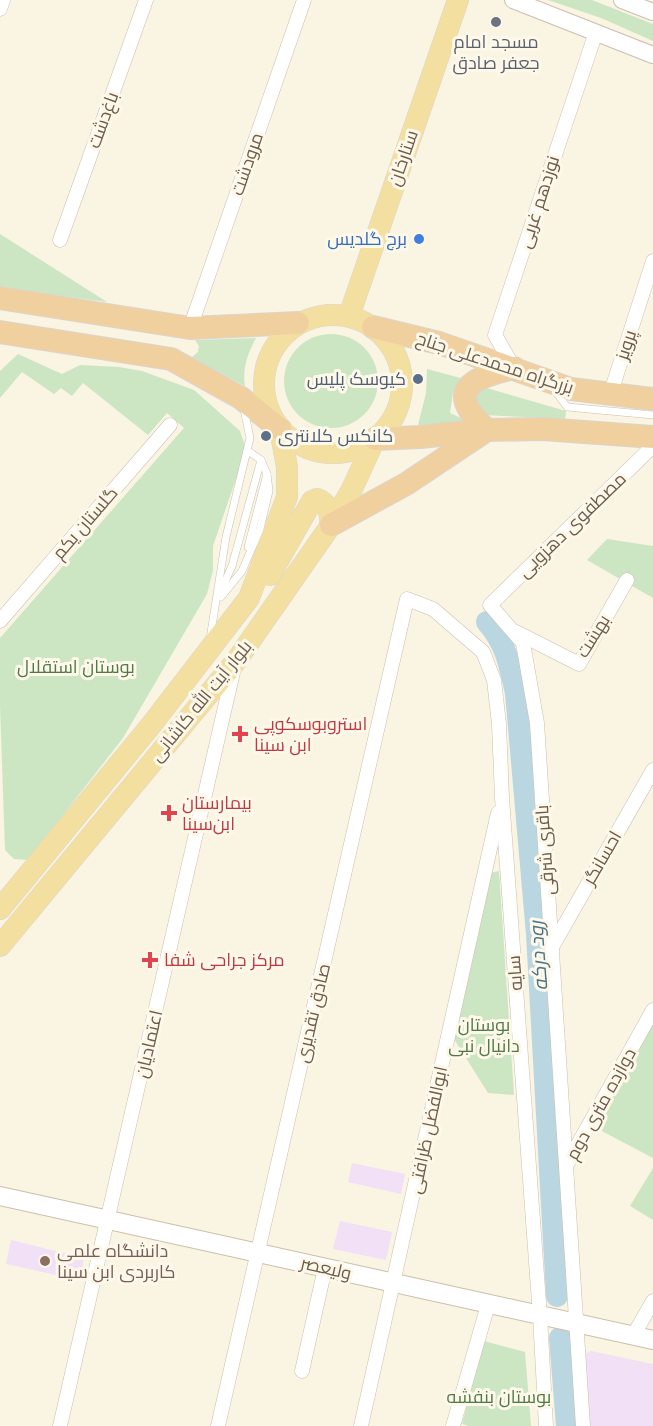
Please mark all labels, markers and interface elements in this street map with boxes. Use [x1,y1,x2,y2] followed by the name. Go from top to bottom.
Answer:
[489,15,503,29] marker: مسجد امام جعفر صادق
[452,31,540,75] place label: مسجد امام جعفر صادق
[83,89,124,152] street label: باغ‌دشت
[383,127,423,189] street label: ستارخان
[226,130,268,198] street label: مرودشت
[514,153,565,251] street label: نوزدهم غربی
[327,228,407,251] place label: برج گلدیس
[412,232,426,246] marker: برج گلدیس
[413,327,577,400] street label: بزرگراه محمدعلی جناح
[611,327,642,364] street label: پرویز
[307,368,406,391] place label: کیوسک پلیس
[411,372,425,386] marker: کیوسک پلیس
[278,425,393,447] place label: کانکس کلانتری
[259,429,273,443] marker: کانکس کلانتری
[513,468,631,582] street label: مصطفوی دهزویی
[48,482,123,564] street label: گلستان یکم
[571,610,615,662] street label: بهشت
[145,635,257,766] street label: بلوار آیت الله کاشانی
[17,656,135,678] park label: بوستان استقلال
[254,713,367,756] place label: استروبوسکوپی ابن سینا
[231,725,249,743] marker: استروبوسکوپی ابن سینا
[182,792,252,835] place label: بیمارستان ابن‌سینا
[160,804,178,822] marker: بیمارستان ابن‌سینا
[531,804,559,896] street label: باقری شرقی
[577,827,626,890] street label: احسانگر
[523,919,552,992] water label: رود درکه
[164,949,285,971] place label: مرکز جراحی شفا
[141,951,159,969] marker: مرکز جراحی شفا
[503,955,526,991] street label: سایه
[291,961,336,1065] street label: صادق تقدیری
[131,1008,167,1080] street label: اعتمادیان
[448,1014,520,1057] park label: بوستان دانیال نبی
[561,1044,642,1164] street label: دوازده متری دوم
[404,1064,452,1196] street label: ابوالفضل ظرافتی
[57,1240,176,1283] place label: دانشگاه علمی کاربردی ابن سینا
[297,1251,354,1285] street label: ولیعصر
[38,1254,52,1268] marker: دانشگاه علمی کاربردی ابن سینا
[447,1386,551,1408] park label: بوستان بنفشه

